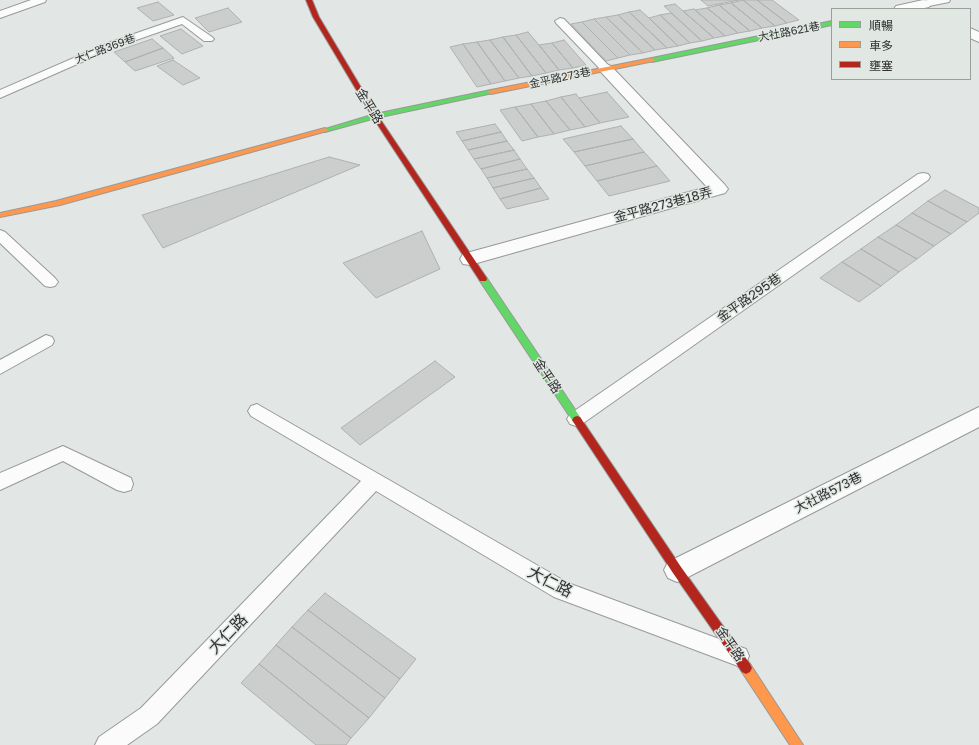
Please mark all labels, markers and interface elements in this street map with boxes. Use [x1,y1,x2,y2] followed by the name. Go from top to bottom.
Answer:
[831,8,971,80] legend
[869,18,893,33] text: 順暢
[757,20,821,44] street label: 大社路621巷
[73,31,137,67] street label: 大仁路369巷
[869,38,893,53] text: 車多
[869,58,893,73] text: 壅塞
[528,65,592,91] street label: 金平路273巷
[352,85,386,127] street label: 金平路
[612,184,714,226] street label: 金平路273巷18弄
[714,270,784,326] street label: 金平路295巷
[530,355,564,397] street label: 金平路
[791,469,865,517] street label: 大社路573巷
[524,563,576,601] street label: 大仁路
[204,610,252,658] street label: 大仁路
[712,624,748,664] street label: 金平路

